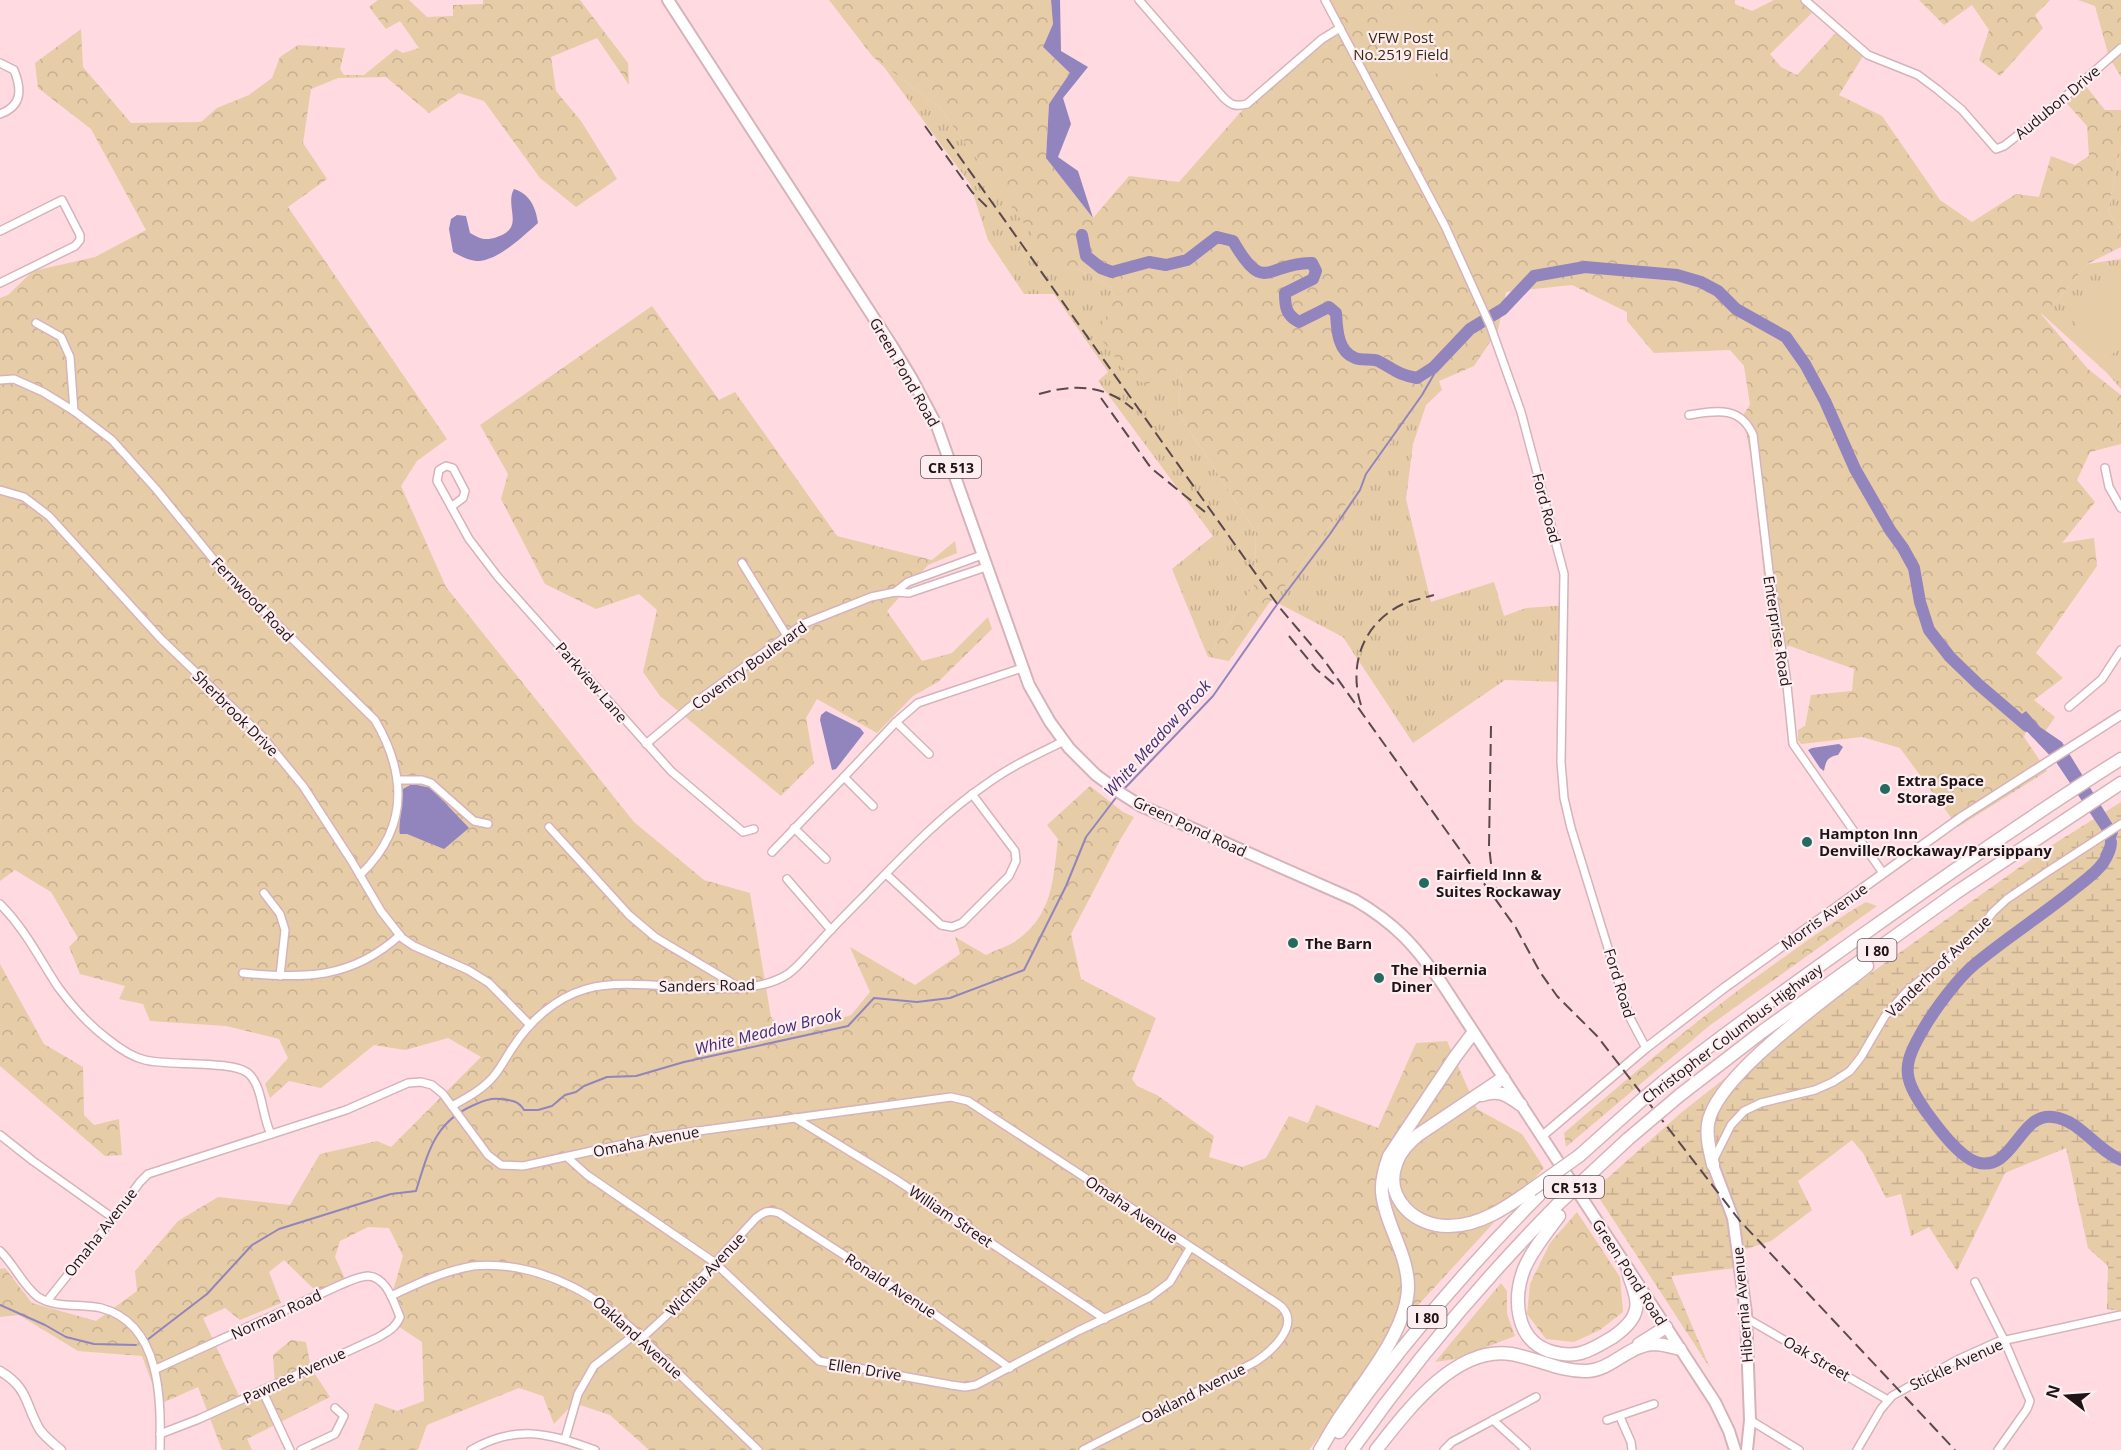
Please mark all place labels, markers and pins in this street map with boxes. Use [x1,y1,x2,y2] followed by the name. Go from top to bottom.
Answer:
[1897,770,1984,807] place label: Extra Space Storage
[1878,782,1892,796] marker: Extra Space Storage
[1819,823,2052,860] place label: Hampton Inn Denville/Rockaway/Parsippany
[1800,835,1814,849] marker: Hampton Inn Denville/Rockaway/Parsippany
[1436,864,1562,901] place label: Fairfield Inn & Suites Rockaway
[1417,876,1431,890] marker: Fairfield Inn & Suites Rockaway
[1305,933,1372,953] place label: The Barn
[1286,936,1300,950] marker: The Barn
[1391,959,1487,996] place label: The Hibernia Diner
[1372,971,1386,985] marker: The Hibernia Diner

